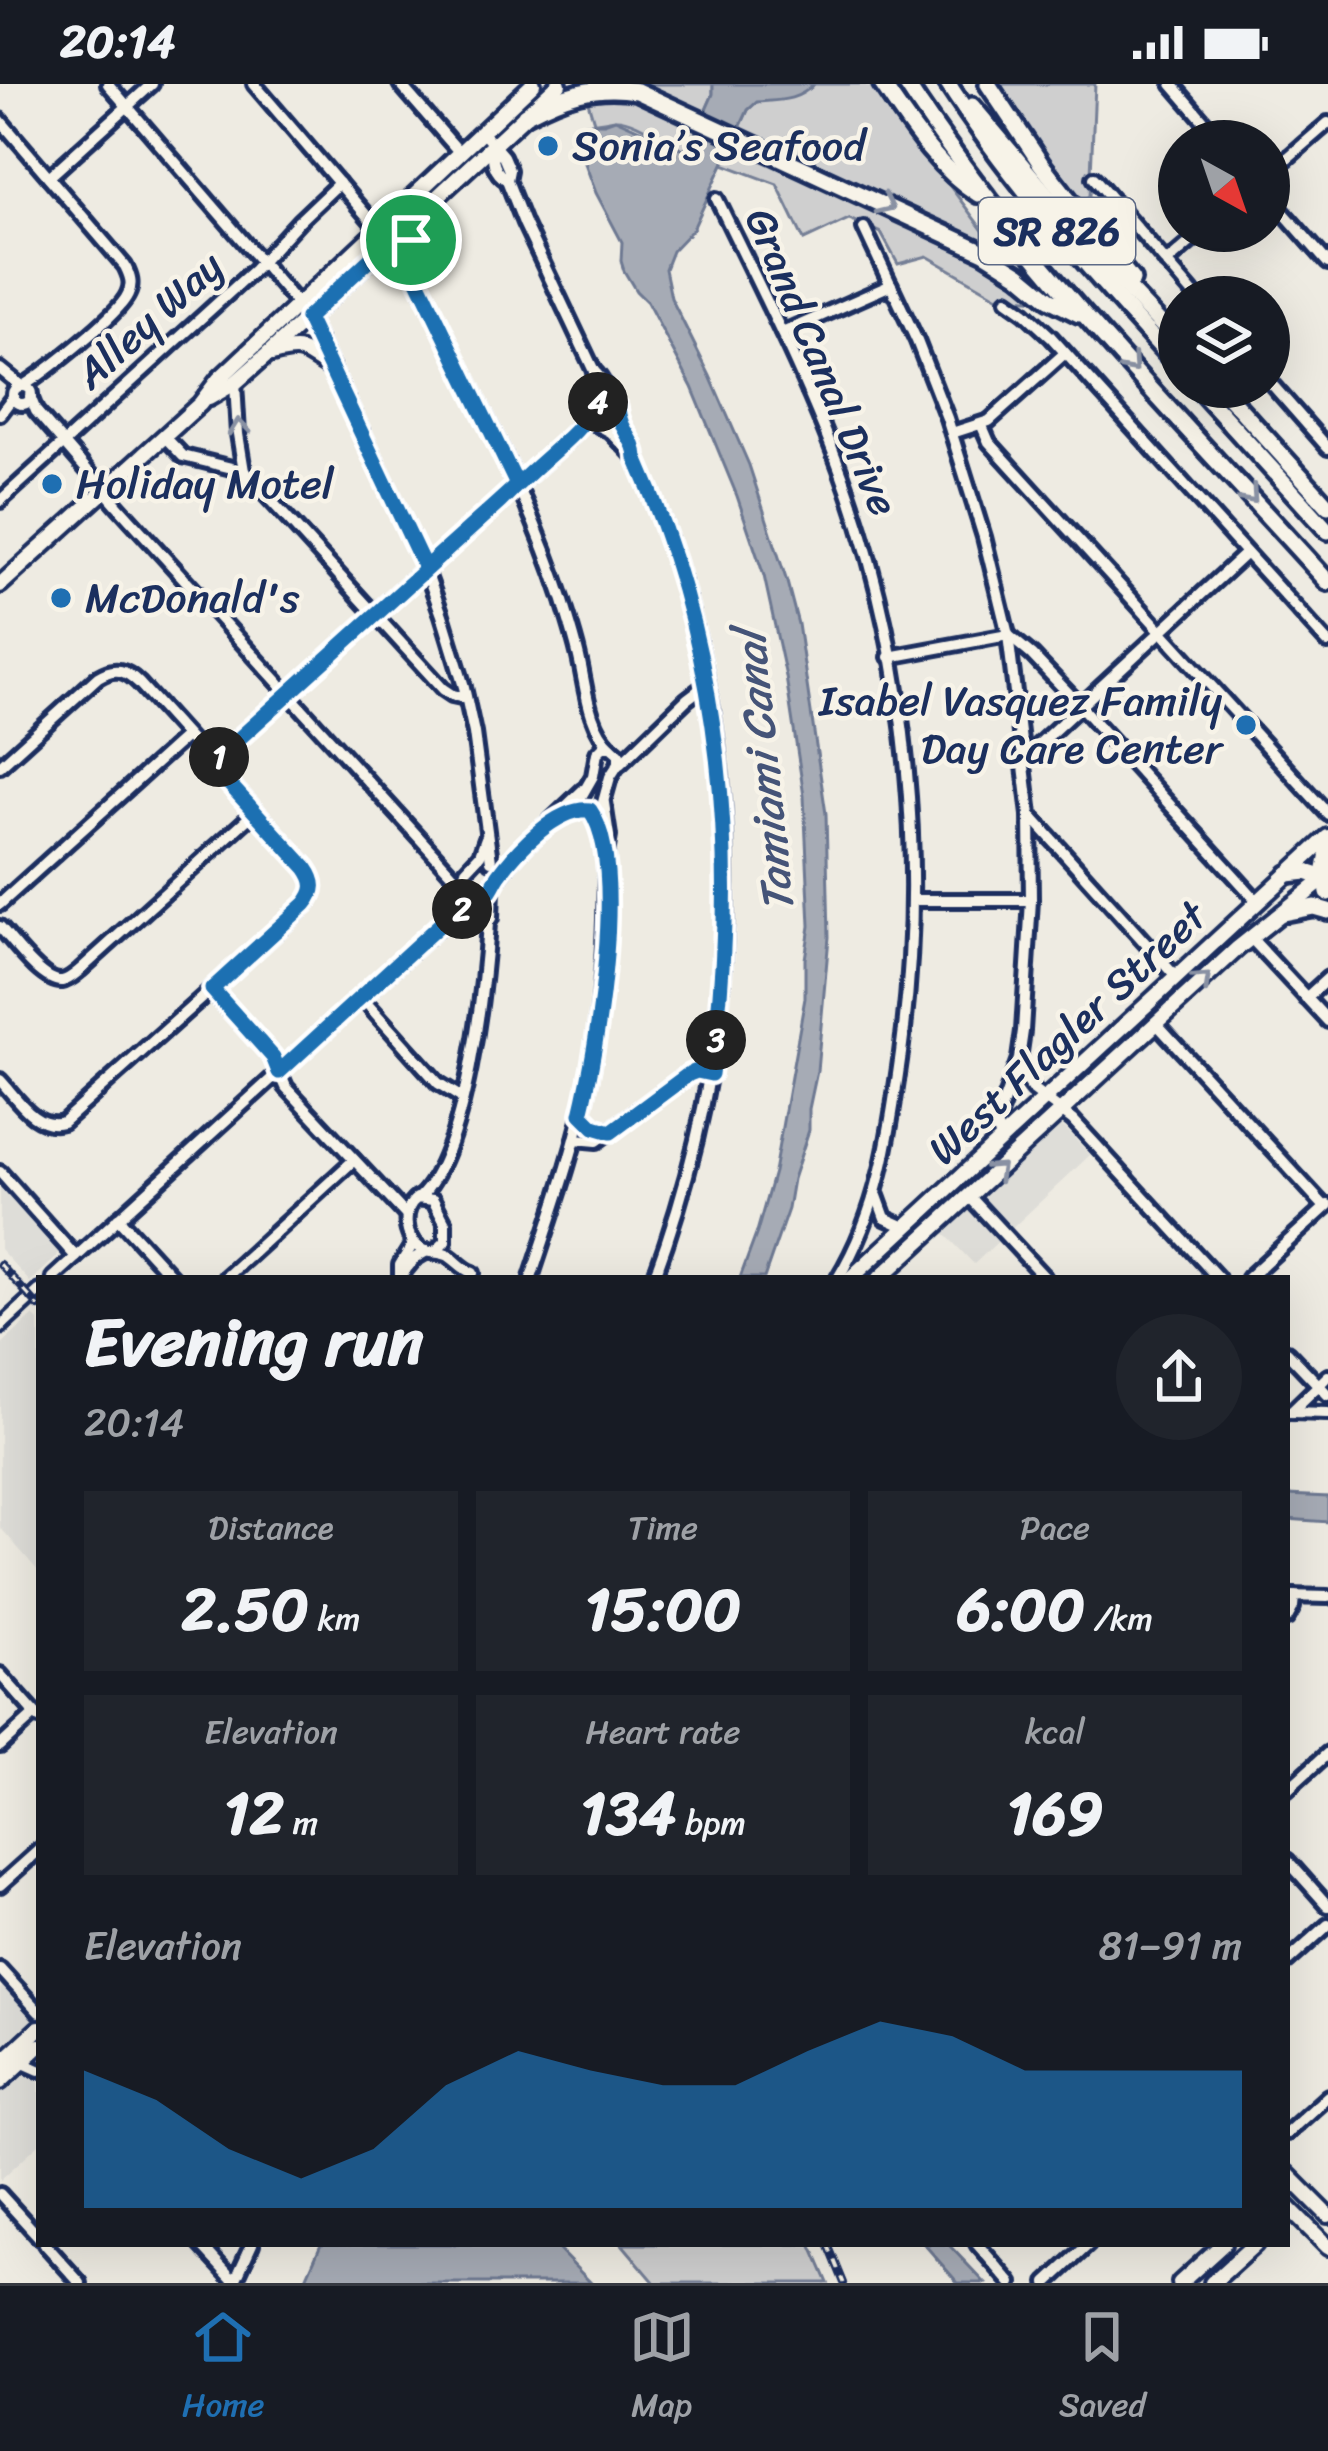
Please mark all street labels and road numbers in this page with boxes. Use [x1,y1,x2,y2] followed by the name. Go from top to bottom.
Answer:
[724,196,920,528] street label: Grand Canal Drive
[979,198,1135,264] road number: SR 826
[56,232,241,409] street label: Alley Way
[909,881,1226,1184] street label: West Flagler Street

